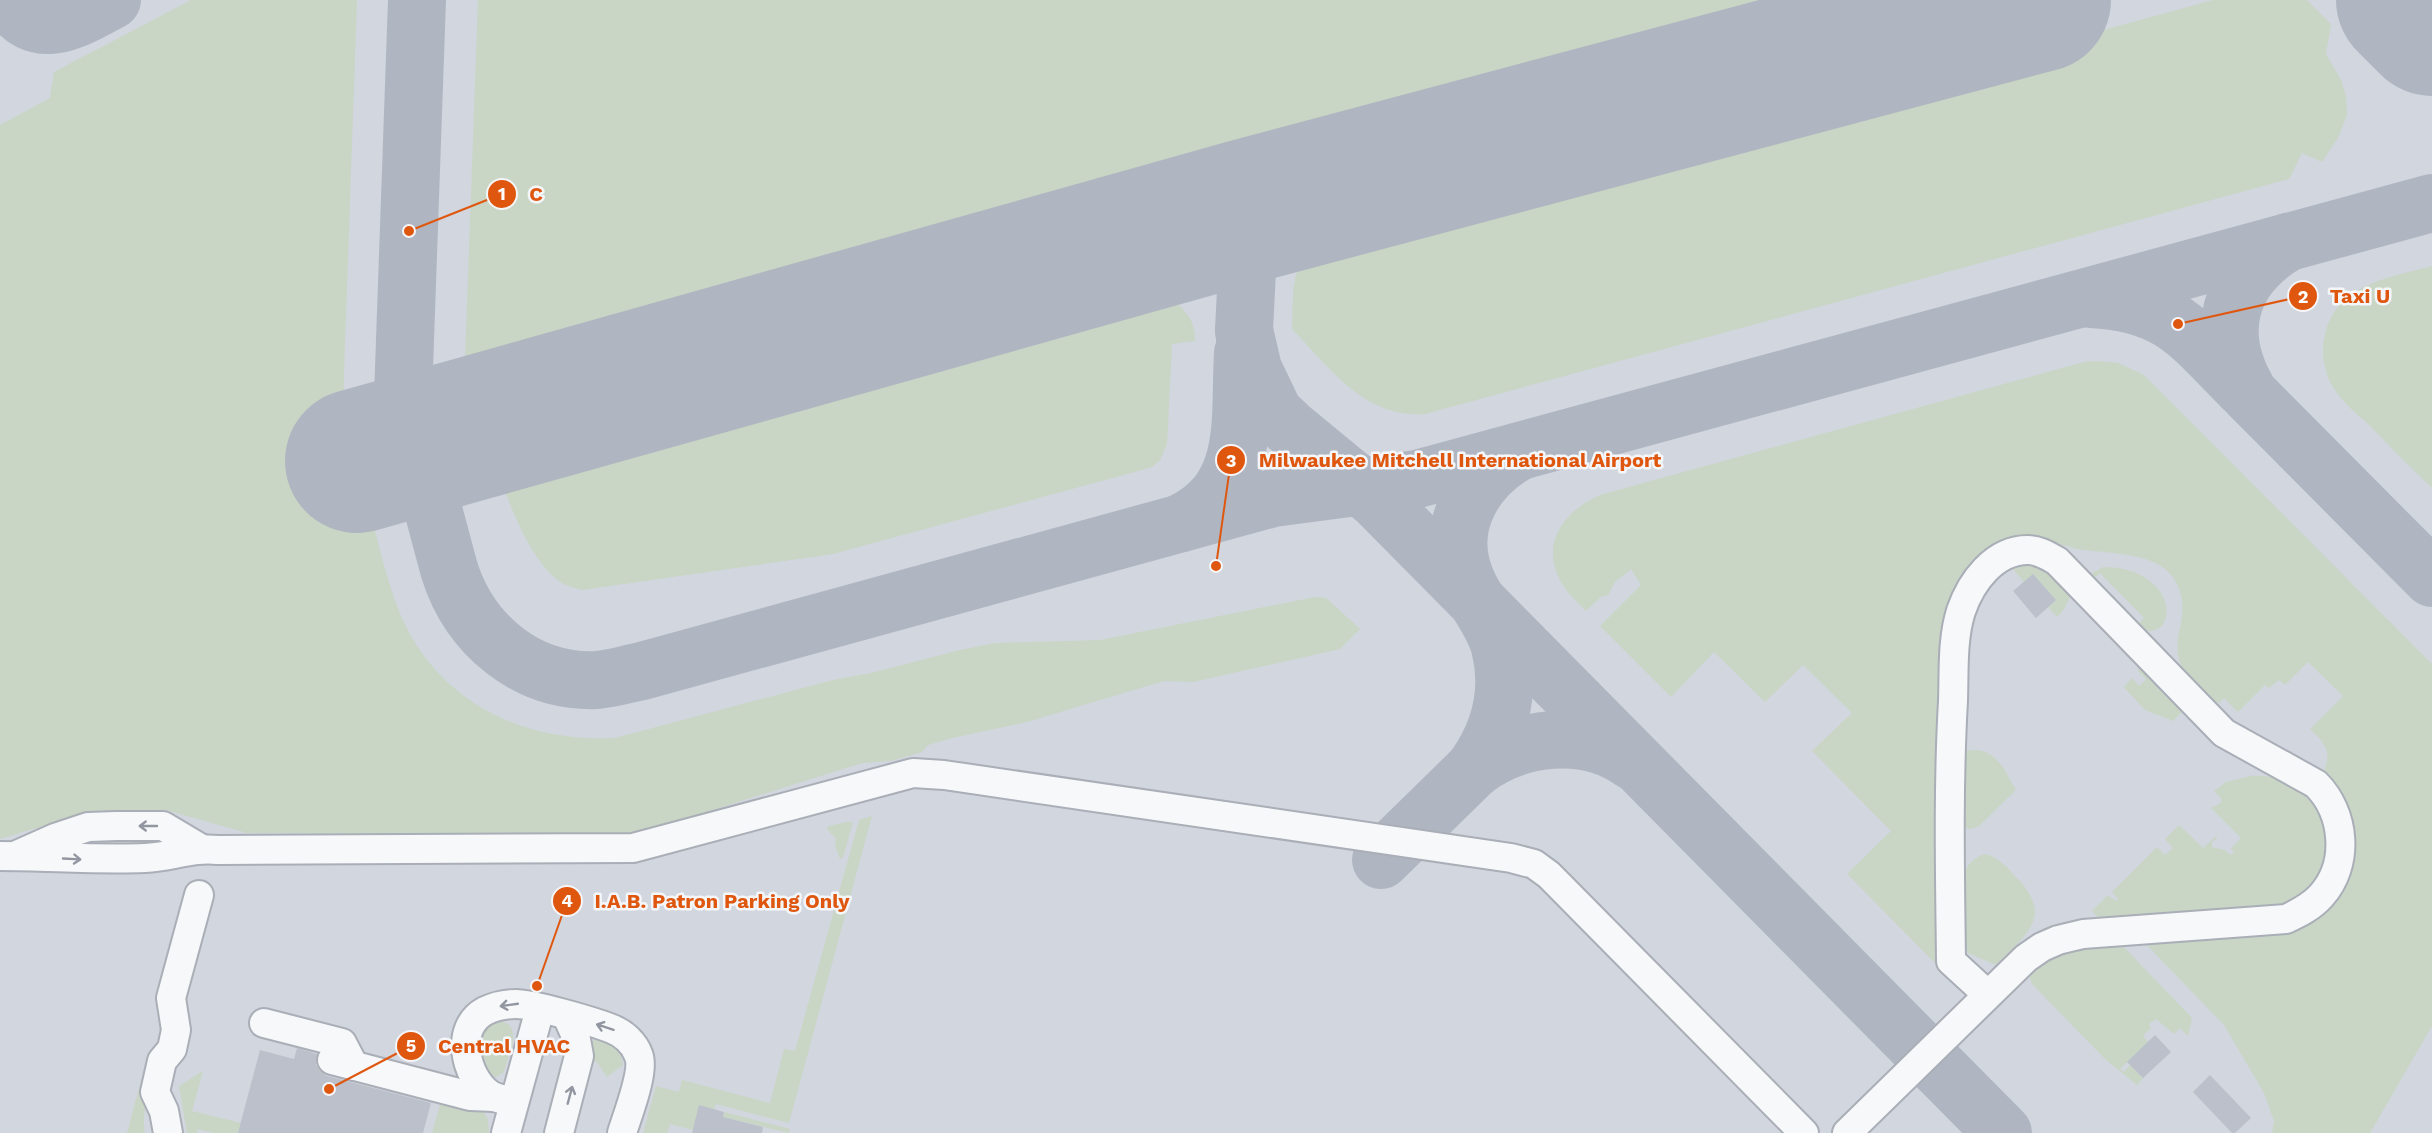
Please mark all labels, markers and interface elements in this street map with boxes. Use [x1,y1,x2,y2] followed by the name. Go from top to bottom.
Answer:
[487,175,555,213] callout: C
[529,182,543,206] text: C
[498,183,506,204] text: 1
[2288,277,2402,315] callout: Taxi U
[2330,284,2390,308] text: Taxi U
[2298,286,2308,307] text: 2
[1216,441,1673,479] callout: Milwaukee Mitchell International Airport
[1259,448,1661,472] text: Milwaukee Mitchell International Airport
[1226,450,1236,471] text: 3
[138,820,158,832] one-way arrow
[62,854,82,865] one-way arrow
[552,882,861,920] callout: I.A.B. Patron Parking Only
[594,889,850,913] text: I.A.B. Patron Parking Only
[561,890,573,911] text: 4
[500,1000,520,1011] one-way arrow
[596,1021,615,1032] one-way arrow
[396,1027,582,1065] callout: Central HVAC
[438,1034,570,1058] text: Central HVAC
[406,1035,416,1056] text: 5
[565,1085,576,1104] one-way arrow

